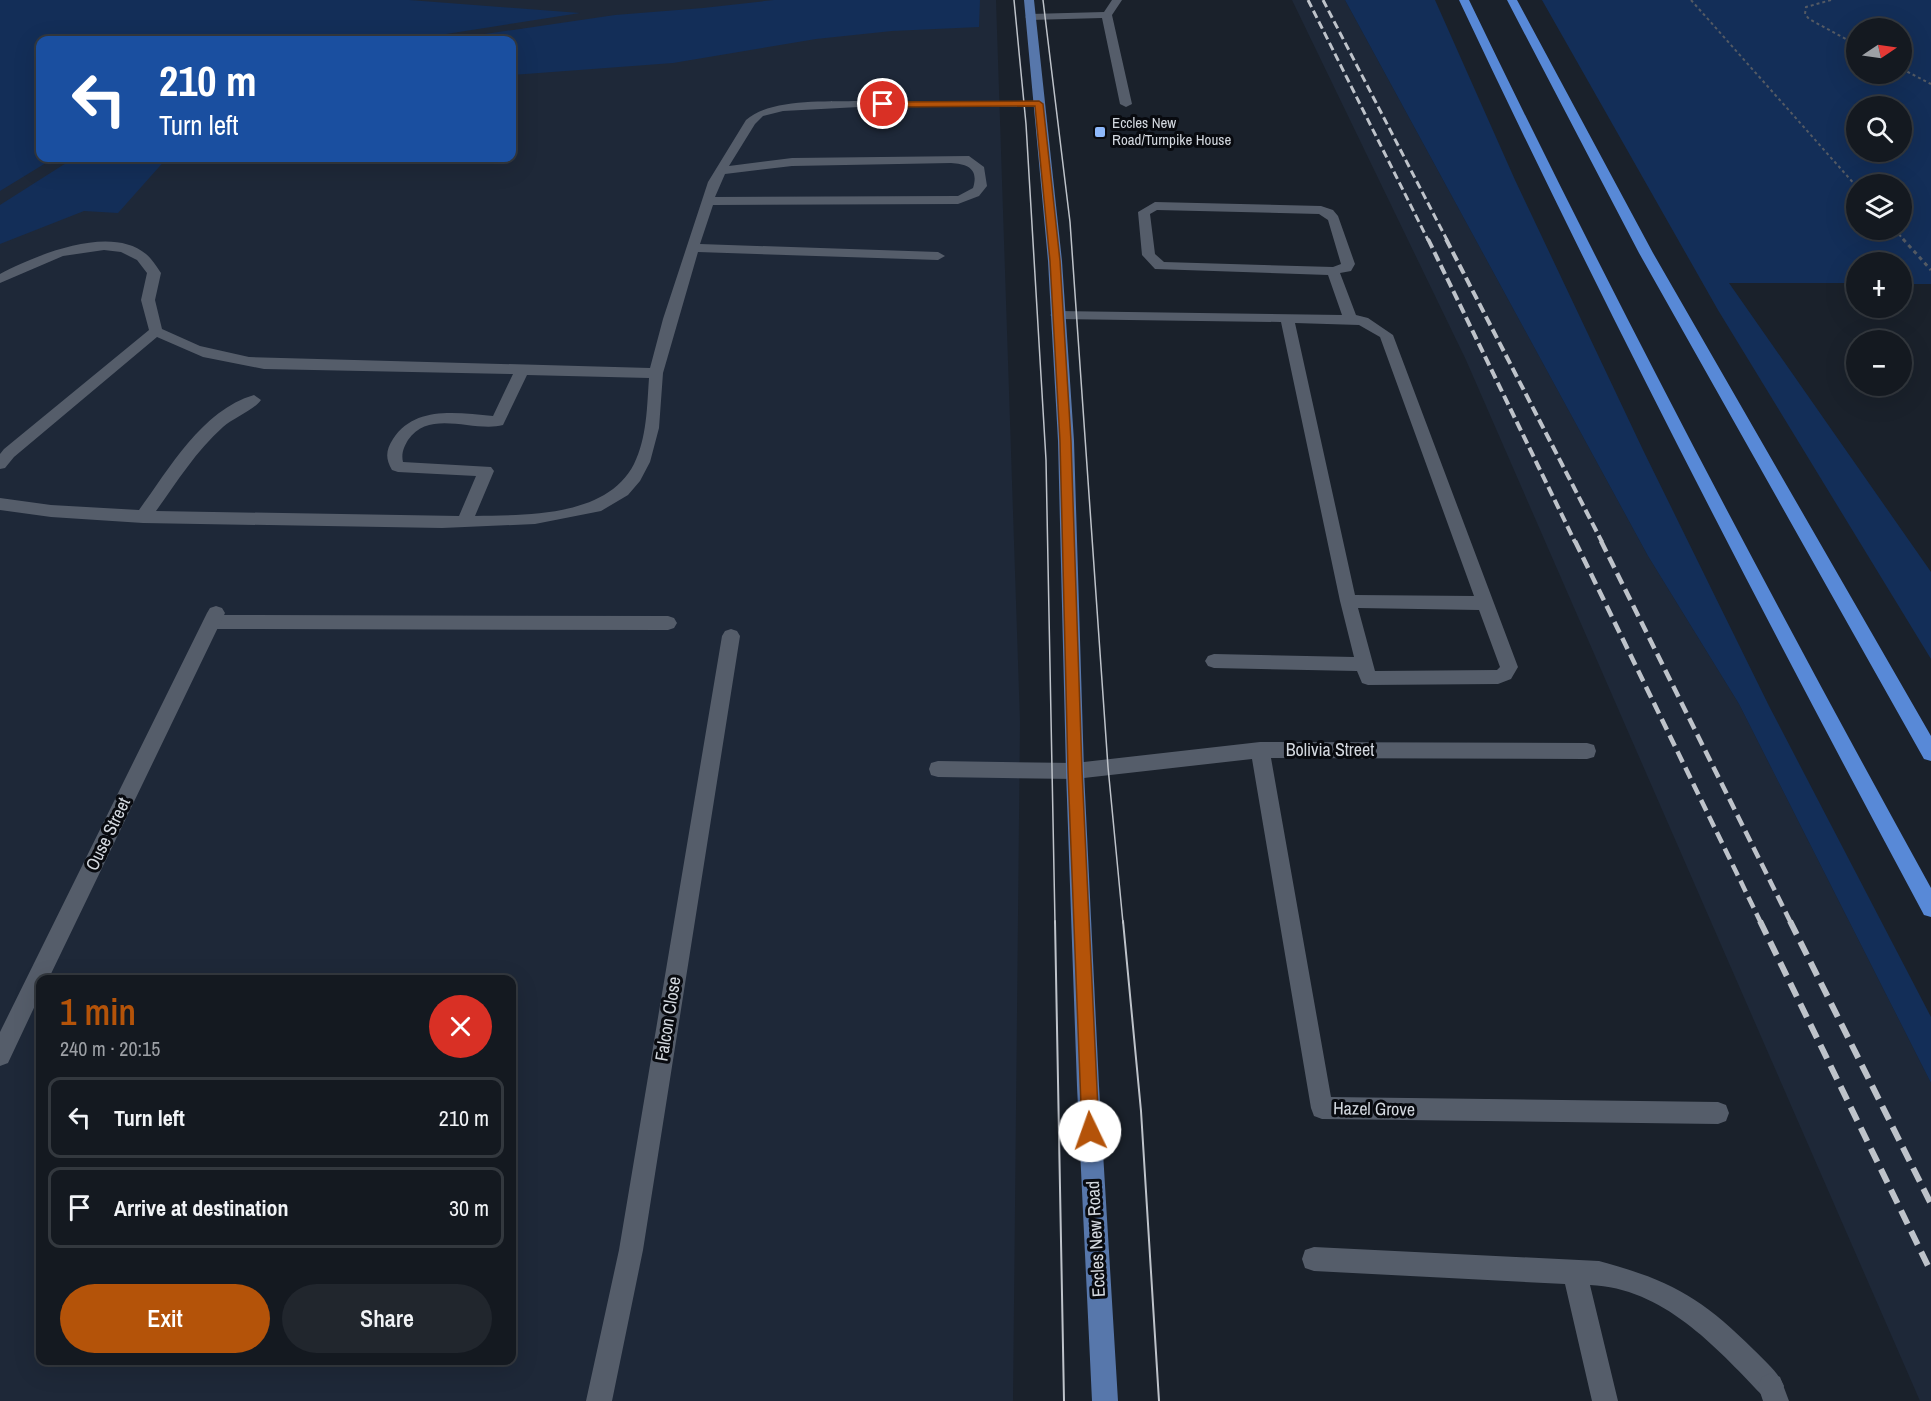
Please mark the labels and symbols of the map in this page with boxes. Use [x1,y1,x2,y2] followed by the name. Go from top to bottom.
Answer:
[1846,18,1912,84] north arrow
[857,78,908,129] pin
[1112,112,1231,150] place label: Eccles New Road/Turnpike House
[1093,125,1107,139] marker: Eccles New Road/Turnpike House
[1286,737,1374,762] street label: Bolivia Street
[79,793,136,875] street label: Ouse Street
[648,975,687,1063] street label: Falcon Close
[1333,1095,1415,1122] street label: Hazel Grove
[1058,1099,1122,1163] position arrow
[1080,1180,1111,1298] street label: Eccles New Road

